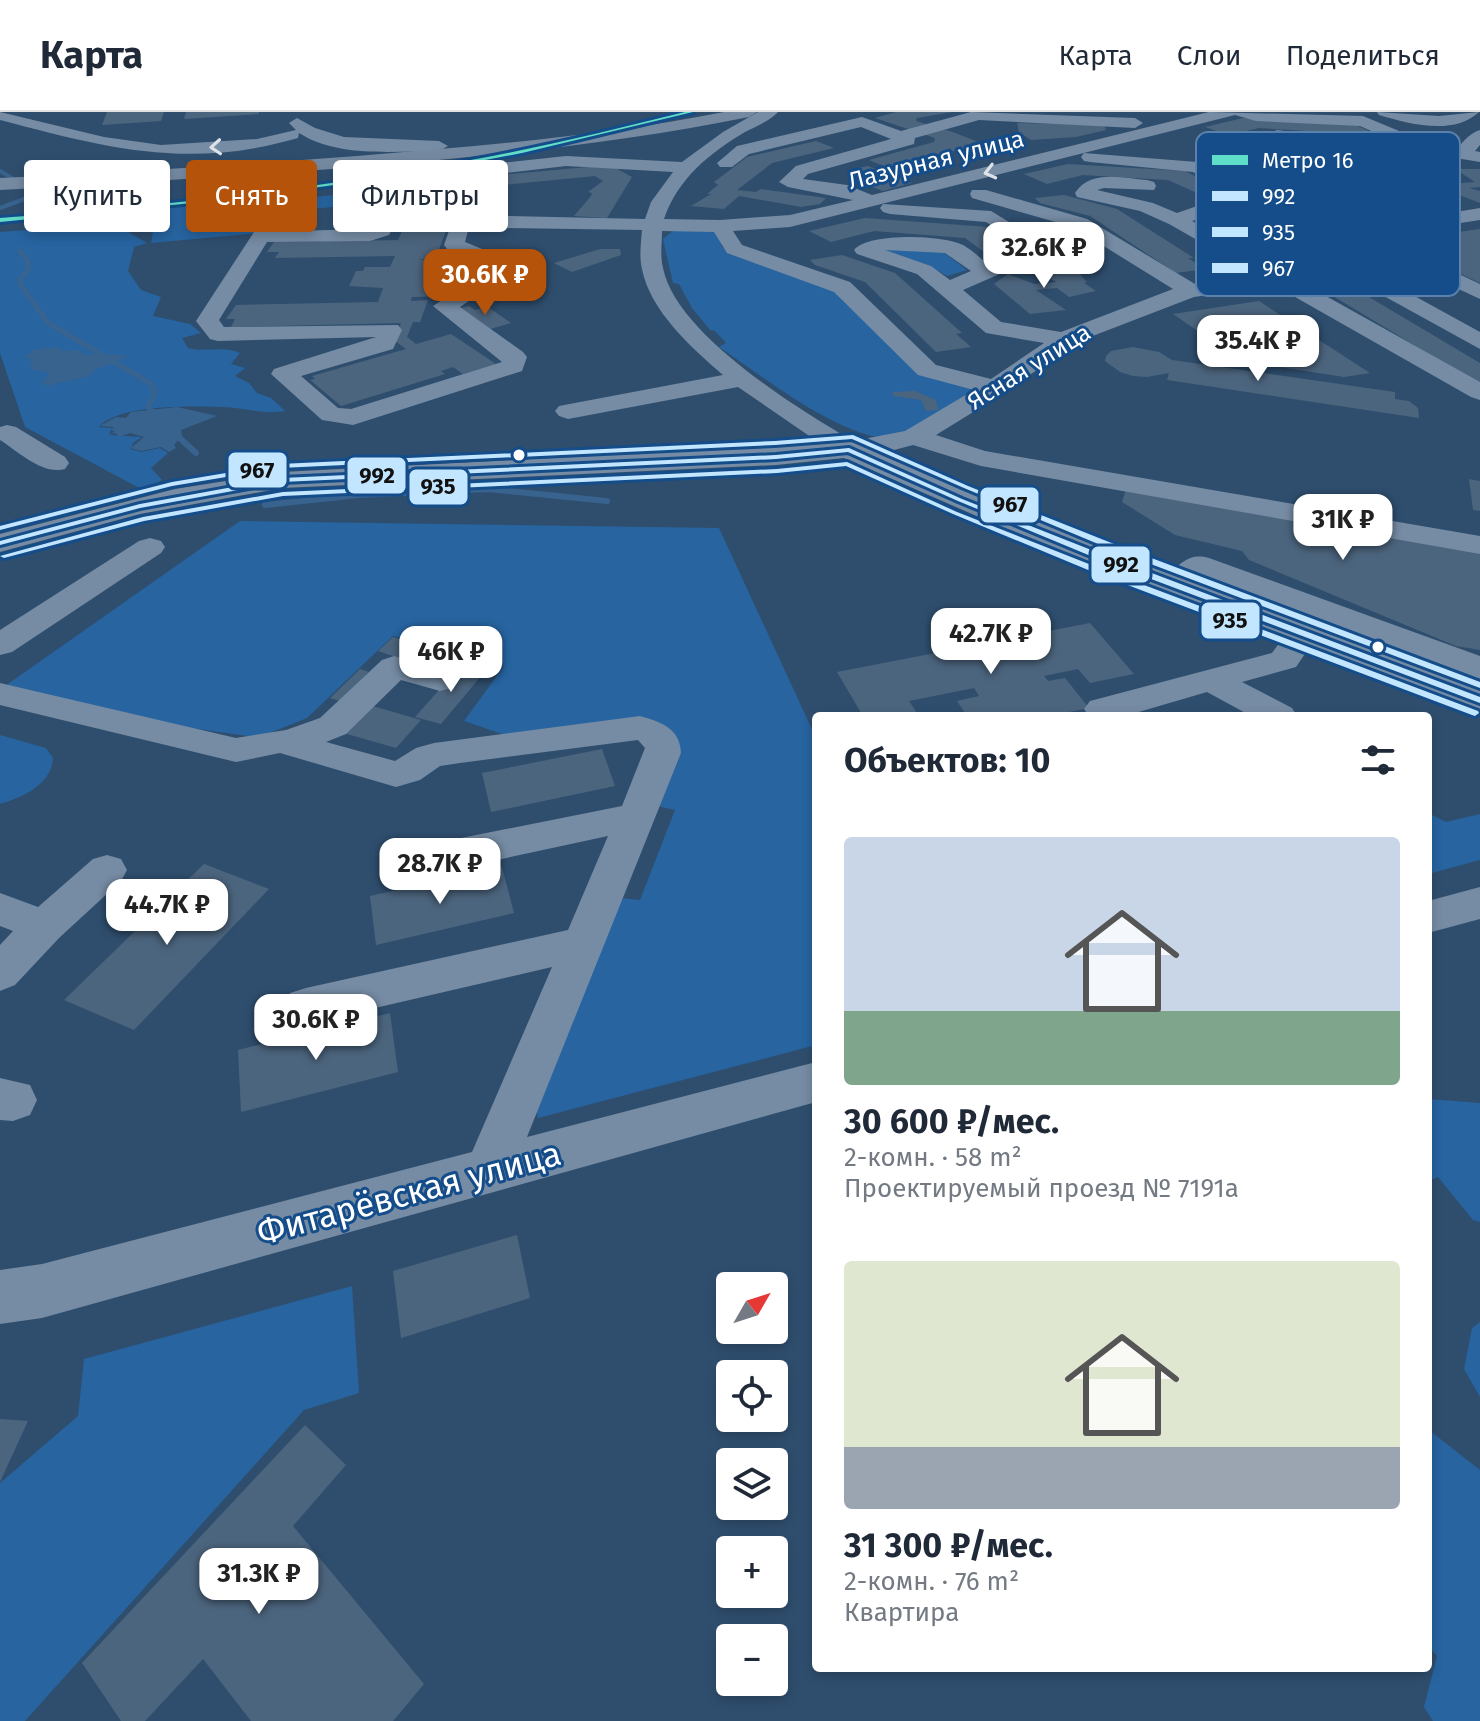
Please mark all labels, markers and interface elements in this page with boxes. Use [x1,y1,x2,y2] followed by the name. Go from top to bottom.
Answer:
[40,32,143,78] text: Карта
[1058,39,1133,72] text: Карта
[1177,39,1242,72] text: Слои
[1286,39,1440,72] text: Поделиться
[845,125,1027,195] street label: Лазурная улица
[1196,132,1460,296] legend
[209,138,222,155] one-way arrow
[1262,147,1353,174] text: Метро 16
[24,160,170,232] chip: Купить
[186,160,317,232] chip: Снять
[333,160,508,232] chip: Фильтры
[984,162,998,179] one-way arrow
[1262,183,1296,210] text: 992
[1262,219,1295,246] text: 935
[970,222,1118,290] pin: 32.6K ₽
[1001,232,1087,263] text: 32.6K ₽
[411,249,559,317] pin: 30.6K ₽
[1262,255,1295,282] text: 967
[441,259,529,290] text: 30.6K ₽
[1184,315,1332,383] pin: 35.4K ₽
[962,318,1096,416] street label: Ясная улица
[1215,325,1301,356] text: 35.4K ₽
[511,447,527,463] unlabelled marker
[227,451,288,489] line badge: 967
[346,456,407,495] line badge: 992
[240,457,274,484] text: 967
[359,462,395,489] text: 992
[408,468,469,506] line badge: 935
[420,473,456,500] text: 935
[979,486,1040,524] line badge: 967
[993,491,1027,518] text: 967
[1287,494,1399,562] pin: 31K ₽
[1311,504,1375,535] text: 31K ₽
[1090,545,1151,584] line badge: 992
[1103,551,1139,578] text: 992
[1200,601,1261,640] line badge: 935
[1212,607,1248,634] text: 935
[917,608,1065,676] pin: 42.7K ₽
[949,618,1033,649] text: 42.7K ₽
[395,626,507,694] pin: 46K ₽
[417,636,485,667] text: 46K ₽
[1370,639,1386,655] unlabelled marker
[1356,738,1400,782] icon: filters
[844,740,1050,781] text: Объектов: 10
[366,838,514,906] pin: 28.7K ₽
[397,848,483,879] text: 28.7K ₽
[93,879,241,947] pin: 44.7K ₽
[124,889,210,920] text: 44.7K ₽
[1050,889,1194,1033] icon: home
[242,994,390,1062] pin: 30.6K ₽
[272,1004,360,1035] text: 30.6K ₽
[844,1101,1059,1142] text: 30 600 ₽/мес.
[253,1133,565,1253] street label: Фитарёвская улица
[844,1142,1022,1173] text: 2-комн. · 58 m²
[844,1173,1239,1204] text: Проектируемый проезд № 7191а
[716,1272,788,1344] north arrow
[716,1272,788,1696] map controls
[1050,1313,1194,1457] icon: home
[716,1360,788,1432] button: locate
[716,1448,788,1520] button: layers
[844,1525,1053,1566] text: 31 300 ₽/мес.
[716,1536,788,1608] button: +
[185,1548,333,1616] pin: 31.3K ₽
[217,1558,301,1589] text: 31.3K ₽
[844,1566,1019,1597] text: 2-комн. · 76 m²
[844,1597,959,1628] text: Квартира
[716,1624,788,1696] button: −

